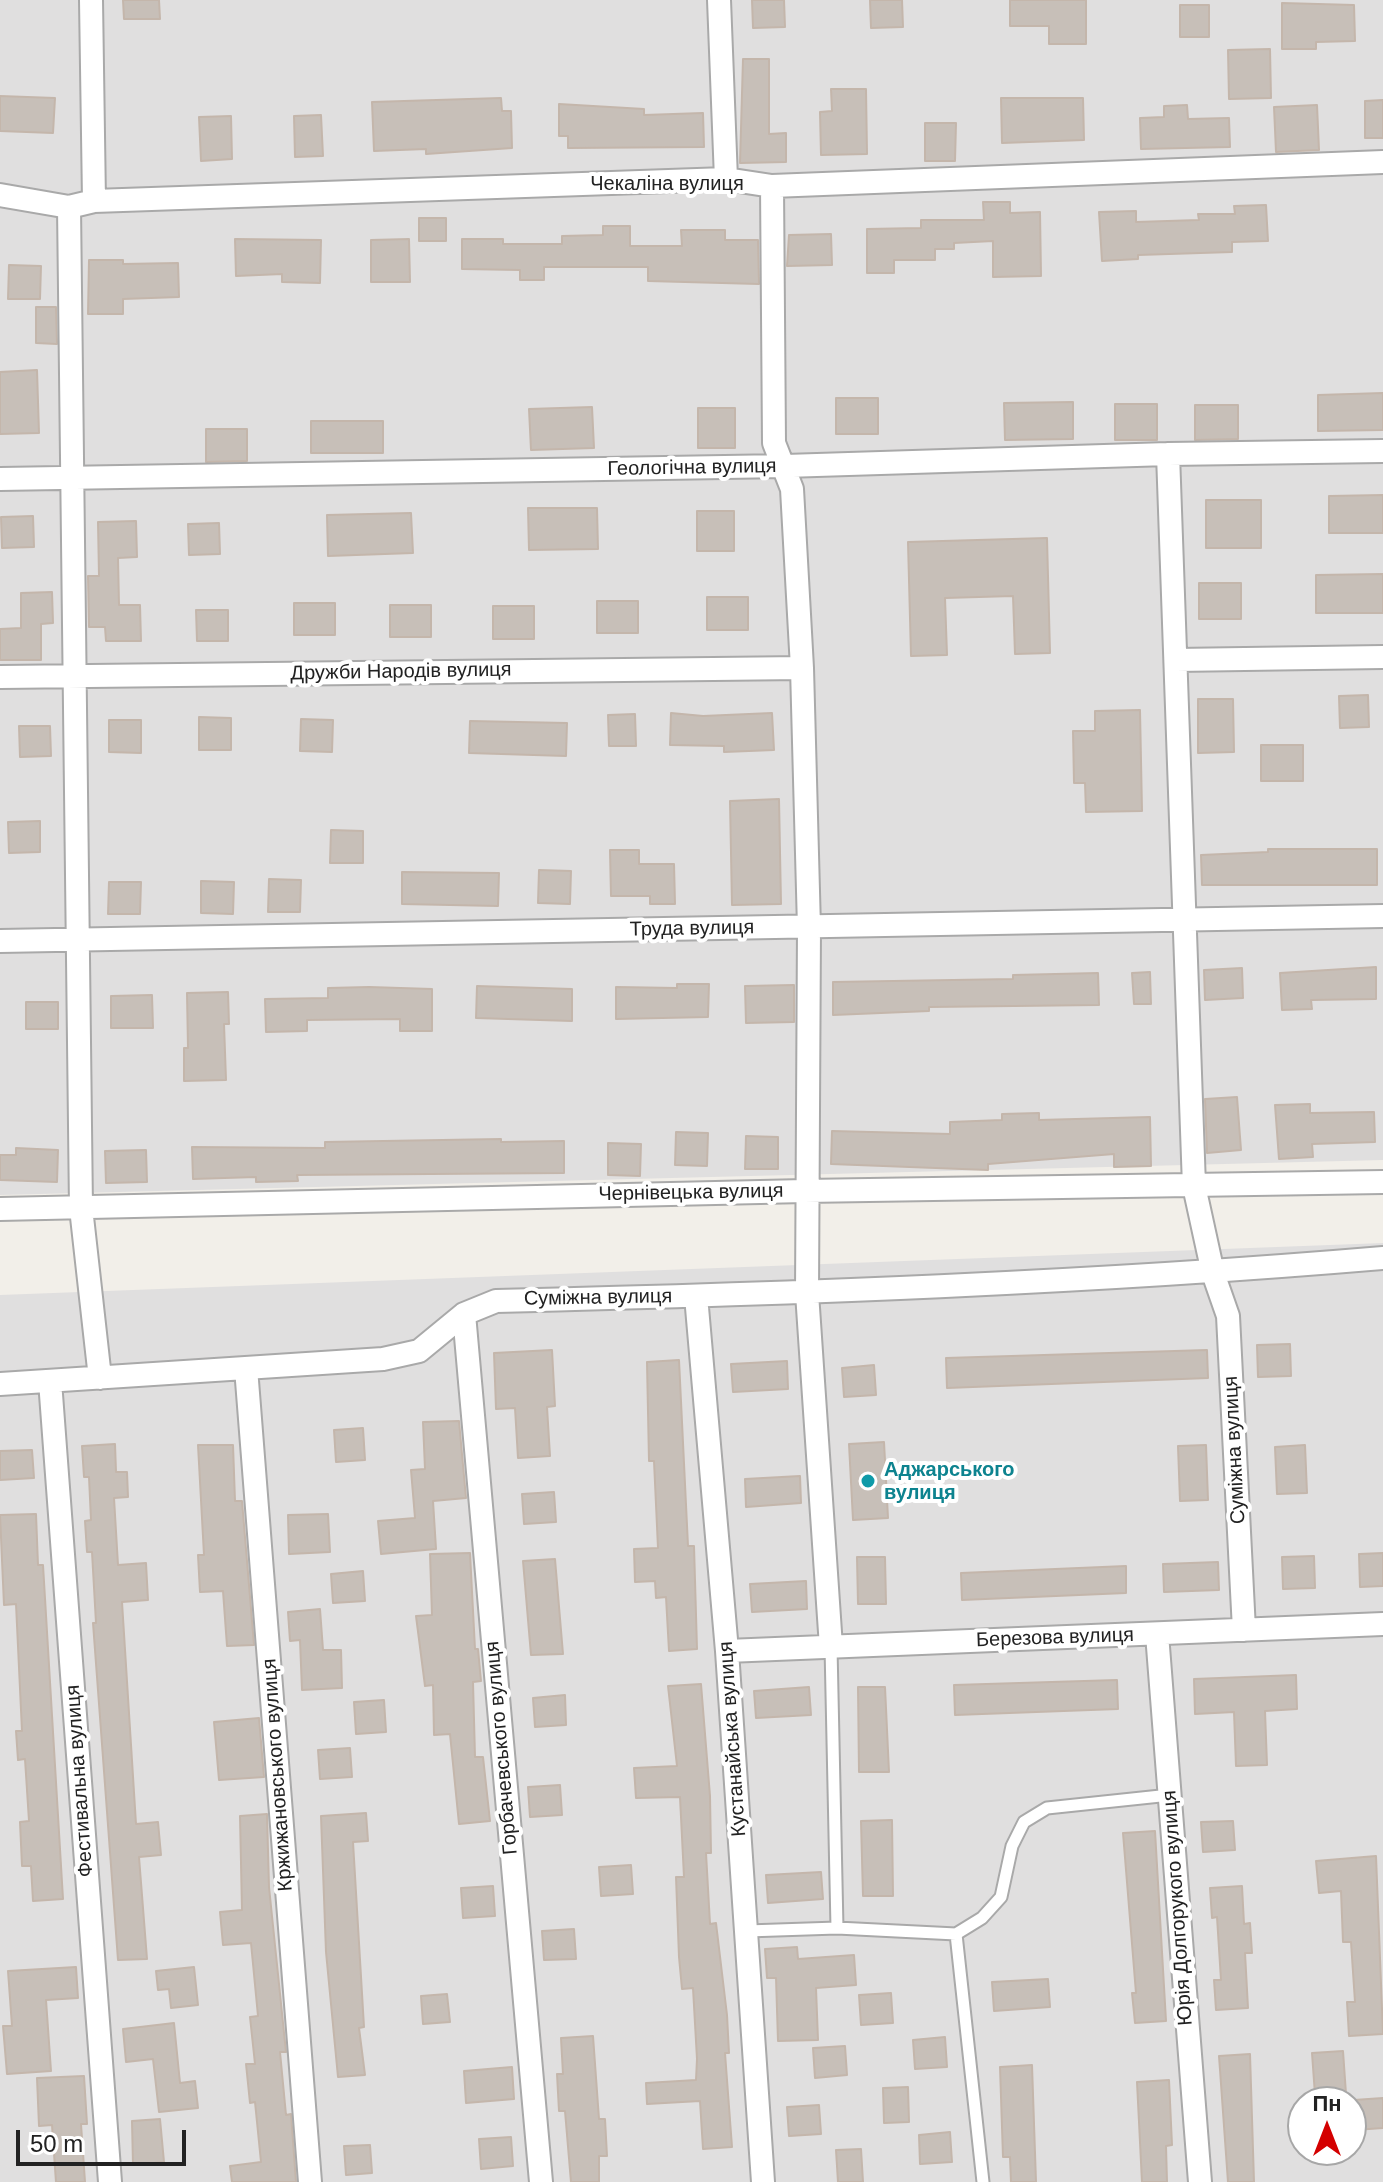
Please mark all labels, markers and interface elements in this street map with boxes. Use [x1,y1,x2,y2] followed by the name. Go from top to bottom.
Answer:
[590,172,744,196] street label: Чекаліна вулиця
[607,455,777,481] street label: Геологічна вулиця
[290,658,512,686] street label: Дружби Народів вулиця
[630,916,754,942] street label: Труда вулиця
[598,1179,784,1207] street label: Чернівецька вулиця
[524,1285,672,1311] street label: Суміжна вулиця
[1219,1375,1251,1525] street label: Суміжна вулиця
[884,1458,1015,1505] place label: Аджарського вулиця
[859,1472,877,1490] marker: Аджарського вулиця
[976,1623,1134,1653] street label: Березова вулиця
[481,1640,523,1856] street label: Горбачевського вулиця
[714,1640,752,1838] street label: Кустанайська вулиця
[258,1658,298,1892] street label: Кржижановського вулиця
[61,1684,99,1878] street label: Фестивальна вулиця
[1158,1790,1198,2026] street label: Юрія Долгорукого вулиця
[1287,2086,1367,2166] north arrow
[1312,2091,1342,2116] text: Пн
[20,2114,190,2164] scale bar
[30,2130,83,2157] text: 50 m

